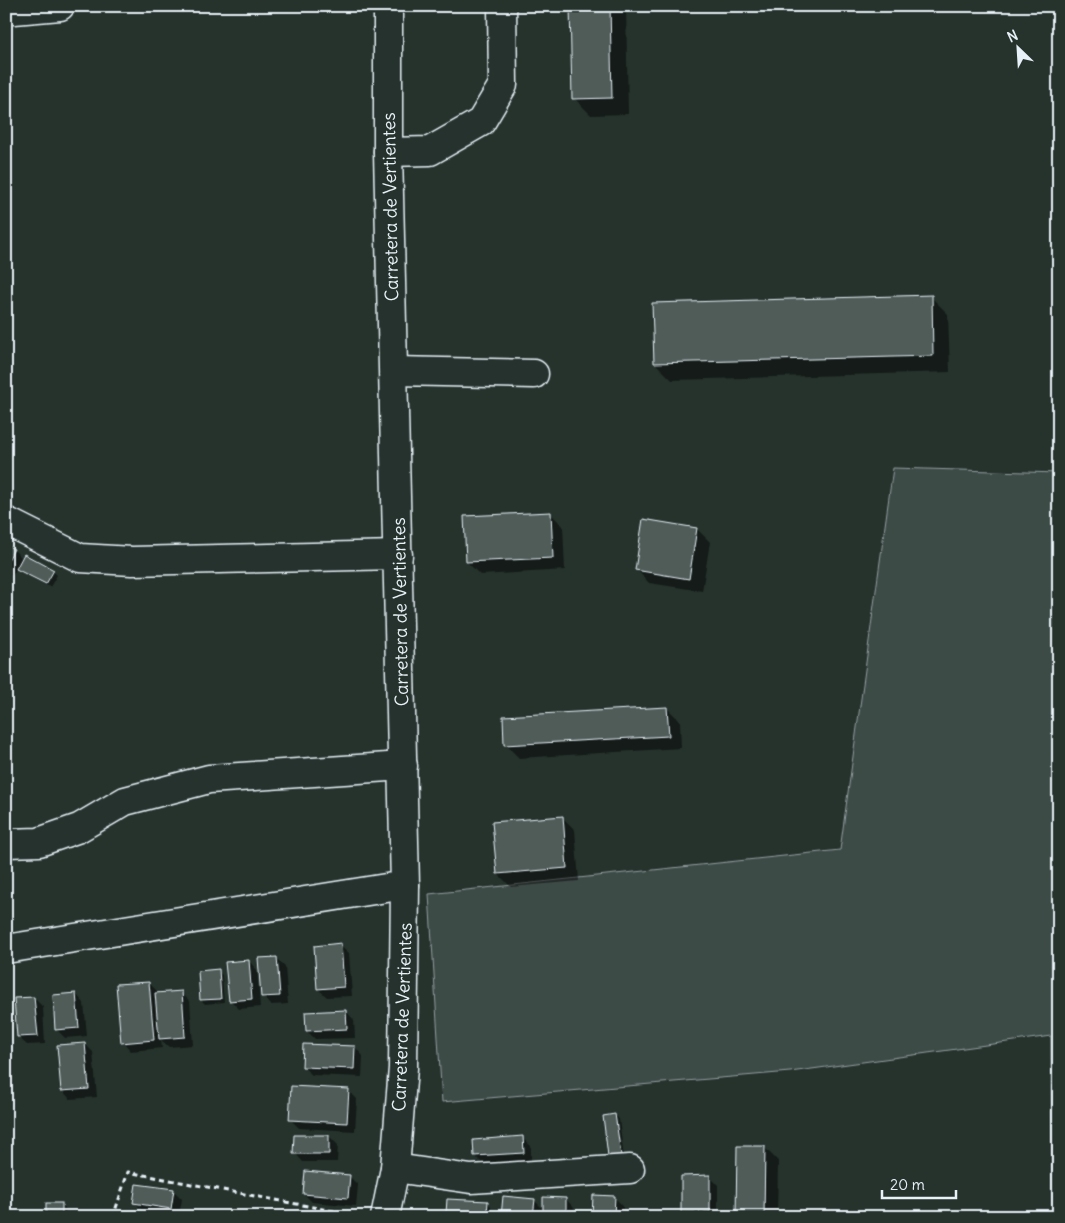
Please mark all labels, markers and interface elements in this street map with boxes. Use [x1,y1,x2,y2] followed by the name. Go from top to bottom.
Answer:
[992,22,1042,72] north arrow
[1004,26,1021,46] text: N
[377,112,403,302] street label: Carretera de Vertientes
[387,517,413,707] street label: Carretera de Vertientes
[387,922,417,1112] street label: Carretera de Vertientes
[882,1168,956,1200] scale bar
[890,1175,925,1194] text: 20 m

